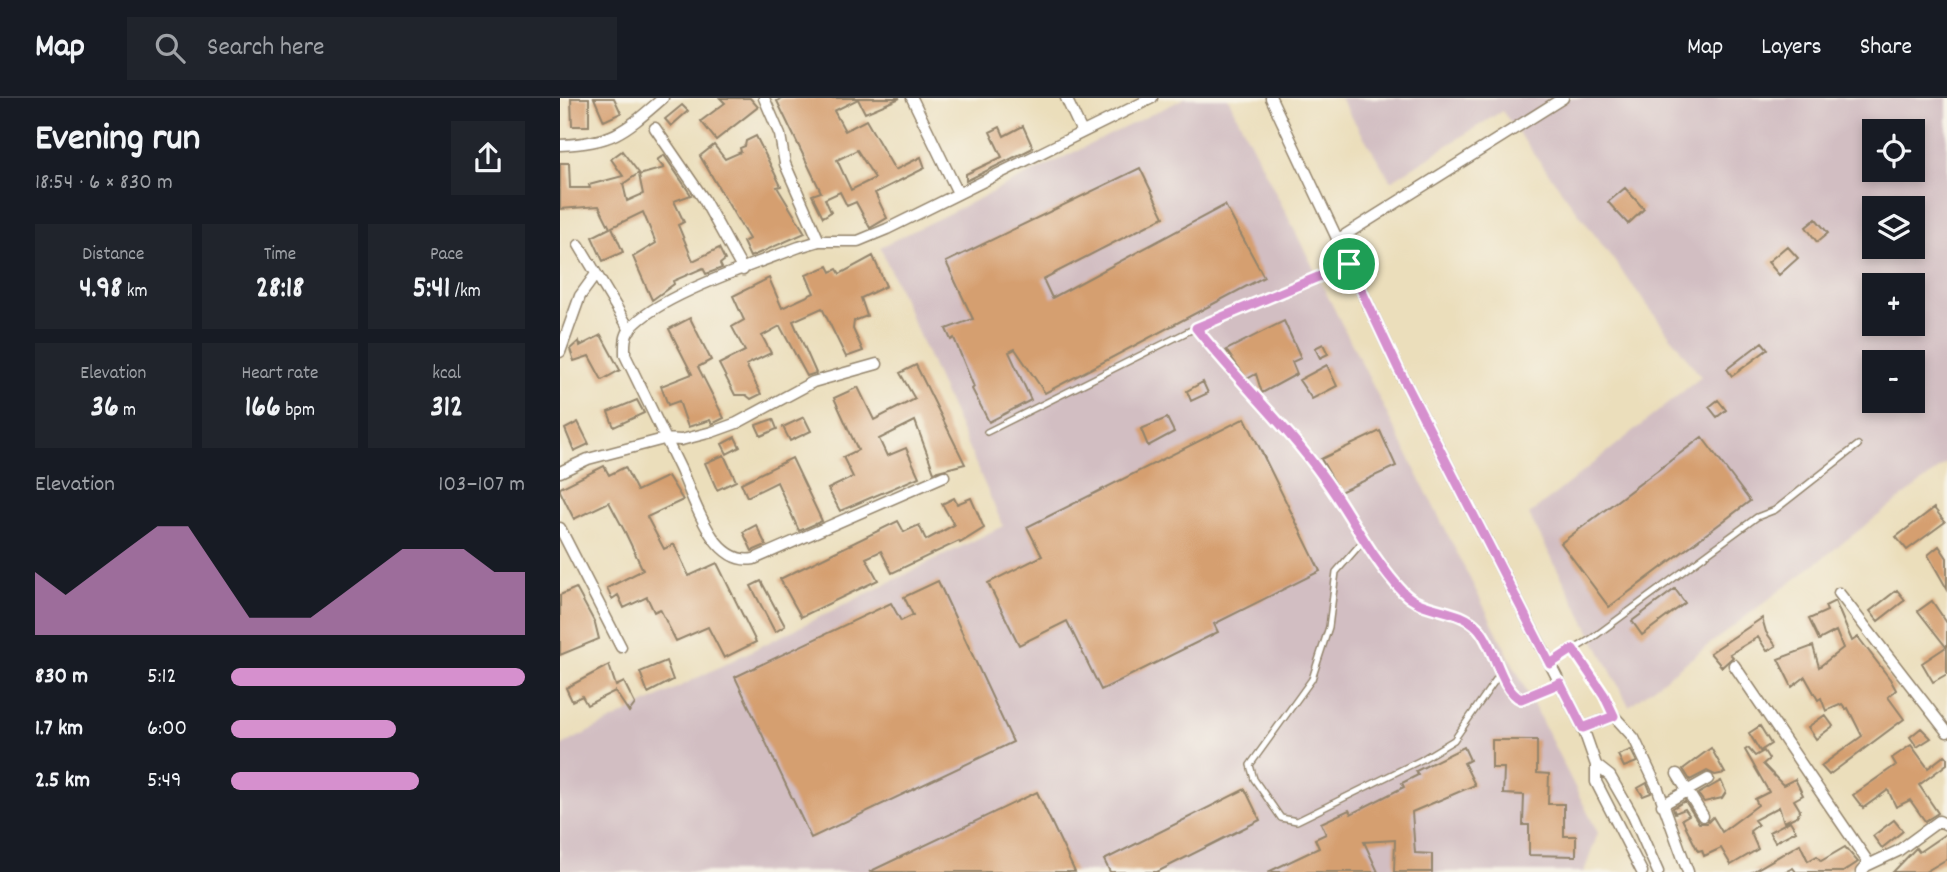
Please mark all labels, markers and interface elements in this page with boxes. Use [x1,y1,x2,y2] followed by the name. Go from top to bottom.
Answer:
[127,17,617,80] search box
[35,25,85,72] text: Map
[151,29,189,67] icon: search
[207,30,325,67] text: Search here
[1687,31,1723,65] text: Map
[1761,31,1822,65] text: Layers
[1860,31,1912,65] text: Share
[35,113,200,168] text: Evening run
[1862,119,1925,413] map controls
[1862,119,1925,182] button: locate
[451,121,525,195] button: share
[35,167,173,200] text: 18:54 · 6 × 830 m
[1862,196,1925,259] button: layers
[1319,234,1379,294] pin
[82,242,144,269] text: Distance
[264,242,296,269] text: Time
[430,242,463,269] text: Pace
[1330,245,1368,283] icon: arrive
[79,269,122,312] text: 4.98
[256,269,304,312] text: 28:18
[412,269,450,312] text: 5:41
[1862,273,1925,336] button: +
[122,279,148,306] text: km
[450,279,481,306] text: /km
[1862,350,1925,413] button: −
[80,361,146,388] text: Elevation
[242,361,318,388] text: Heart rate
[432,361,461,388] text: kcal
[91,388,119,431] text: 36
[245,388,281,431] text: 166
[430,388,463,431] text: 312
[119,398,136,425] text: m
[281,398,315,425] text: bpm
[35,469,115,502] text: Elevation
[438,469,525,502] text: 103–107 m
[35,661,88,694] text: 830 m
[147,661,177,694] text: 5:12
[35,713,83,746] text: 1.7 km
[147,713,187,746] text: 6:00
[35,765,90,798] text: 2.5 km
[147,765,182,798] text: 5:49

